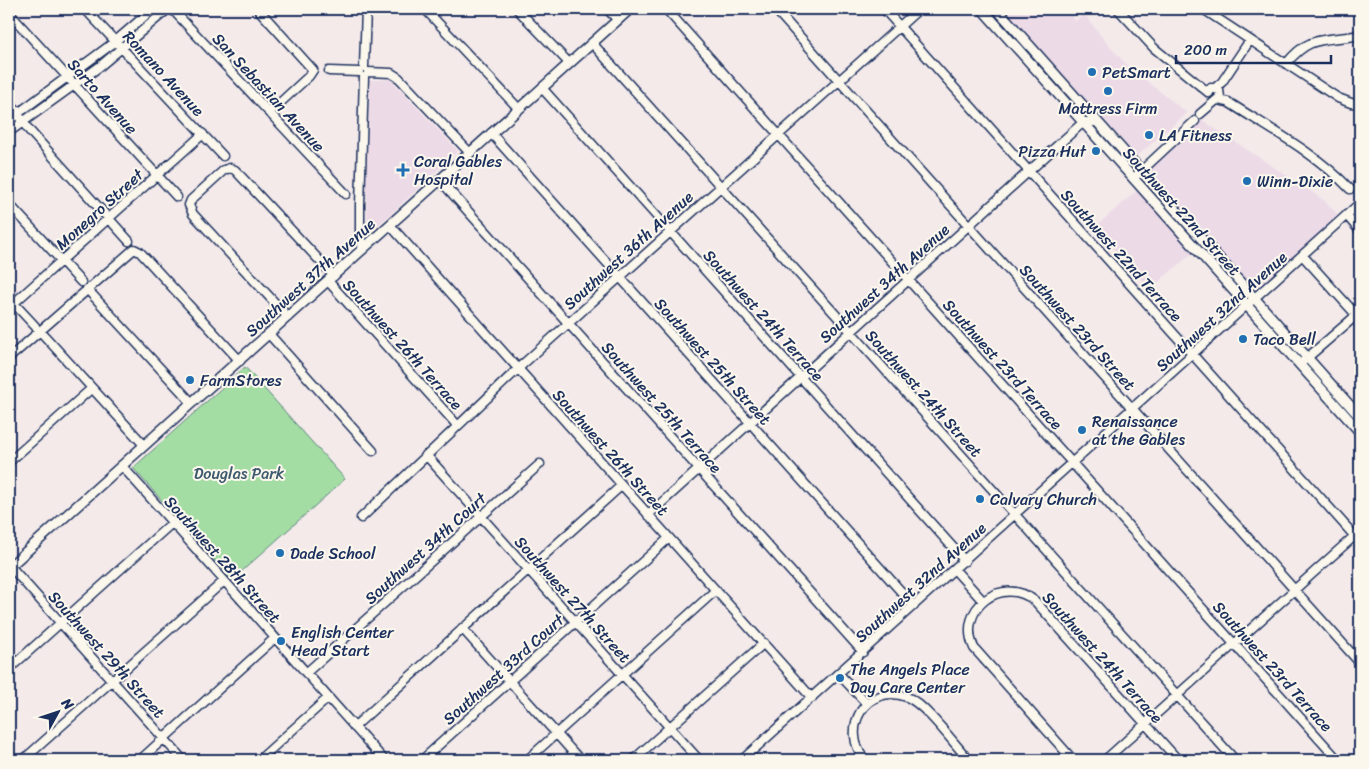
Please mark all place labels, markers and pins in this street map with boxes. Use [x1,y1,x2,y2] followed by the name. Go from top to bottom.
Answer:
[1102,58,1171,87] place label: PetSmart
[1086,66,1098,78] marker: PetSmart
[1102,85,1114,97] marker: Mattress Firm
[1058,94,1158,123] place label: Mattress Firm
[1159,121,1233,150] place label: LA Fitness
[1143,129,1155,141] marker: LA Fitness
[1018,137,1087,166] place label: Pizza Hut
[1090,145,1102,157] marker: Pizza Hut
[414,147,503,194] place label: Coral Gables Hospital
[396,163,410,177] marker: Coral Gables Hospital
[1257,167,1333,196] place label: Winn-Dixie
[1241,175,1253,187] marker: Winn-Dixie
[1253,325,1316,354] place label: Taco Bell
[1237,333,1249,345] marker: Taco Bell
[200,366,282,395] place label: FarmStores
[184,374,196,386] marker: FarmStores
[1092,407,1186,454] place label: Renaissance at the Gables
[1076,424,1088,436] marker: Renaissance at the Gables
[990,485,1097,514] place label: Calvary Church
[974,493,986,505] marker: Calvary Church
[290,539,376,568] place label: Dade School
[274,547,286,559] marker: Dade School
[291,618,395,665] place label: English Center Head Start
[275,635,287,647] marker: English Center Head Start
[850,655,970,702] place label: The Angels Place Day Care Center
[834,672,846,684] marker: The Angels Place Day Care Center

